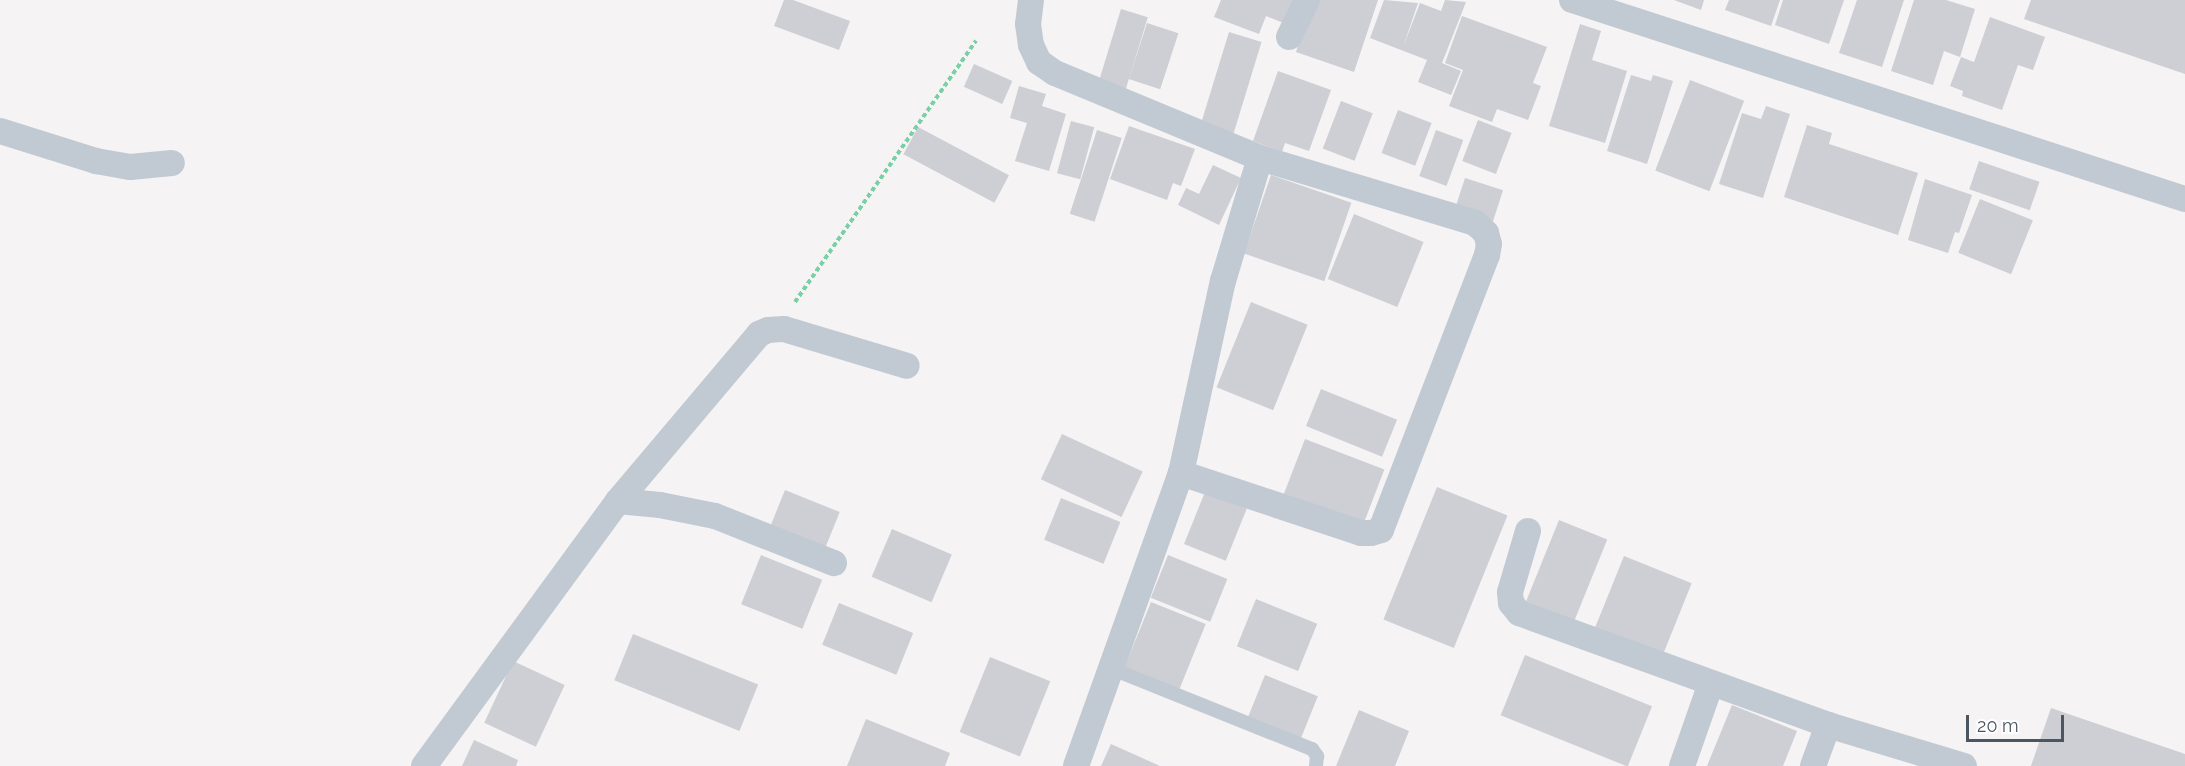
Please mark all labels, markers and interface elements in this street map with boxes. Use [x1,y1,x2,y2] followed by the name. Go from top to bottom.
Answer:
[1969,703,2066,741] scale bar
[1977,715,2019,736] text: 20 m

